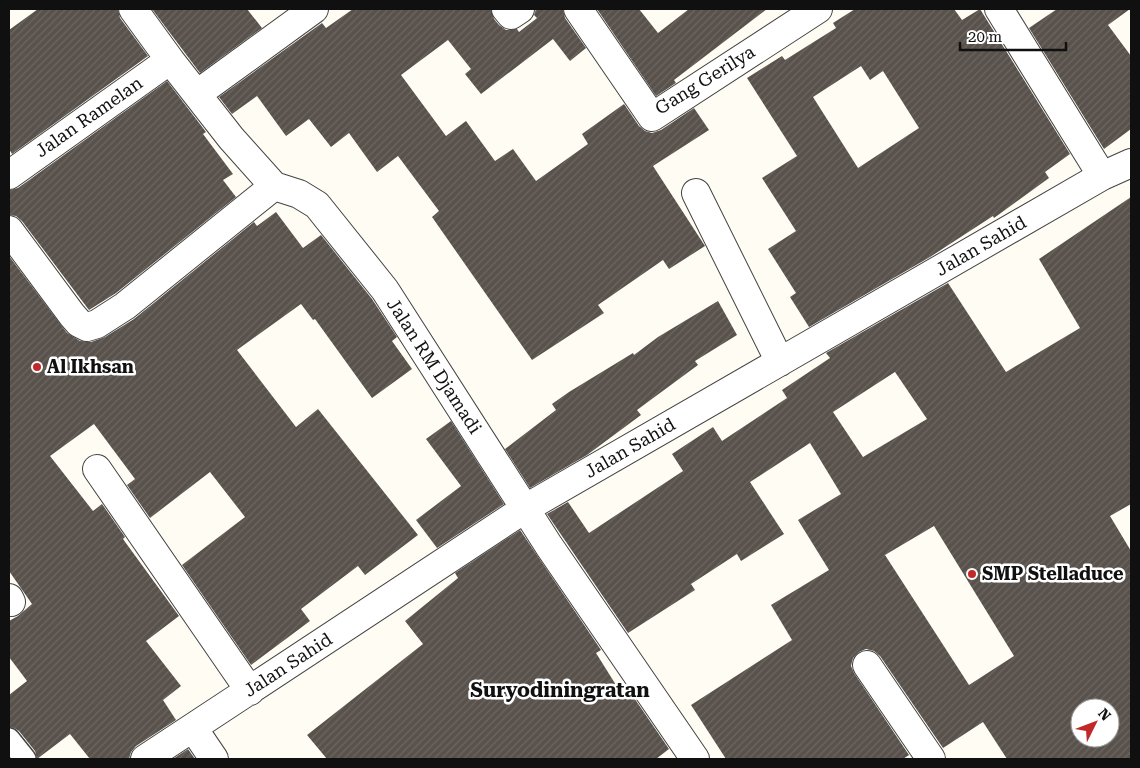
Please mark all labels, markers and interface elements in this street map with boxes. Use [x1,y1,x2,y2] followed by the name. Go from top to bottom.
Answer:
[960,20,1066,52] scale bar
[968,28,1003,46] text: 20 m
[651,40,759,119] street label: Gang Gerilya
[31,72,147,161] street label: Jalan Ramelan
[932,211,1030,280] street label: Jalan Sahid
[383,294,486,438] street label: Jalan RM Djamadi
[47,356,134,377] place label: Al Ikhsan
[31,361,43,373] marker: Al Ikhsan
[581,413,679,482] street label: Jalan Sahid
[982,563,1124,584] place label: SMP Stelladuce
[966,568,978,580] marker: SMP Stelladuce
[240,628,336,701] street label: Jalan Sahid
[470,678,650,702] district label: Suryodiningratan
[1070,698,1120,748] north arrow
[1095,705,1114,724] text: N

